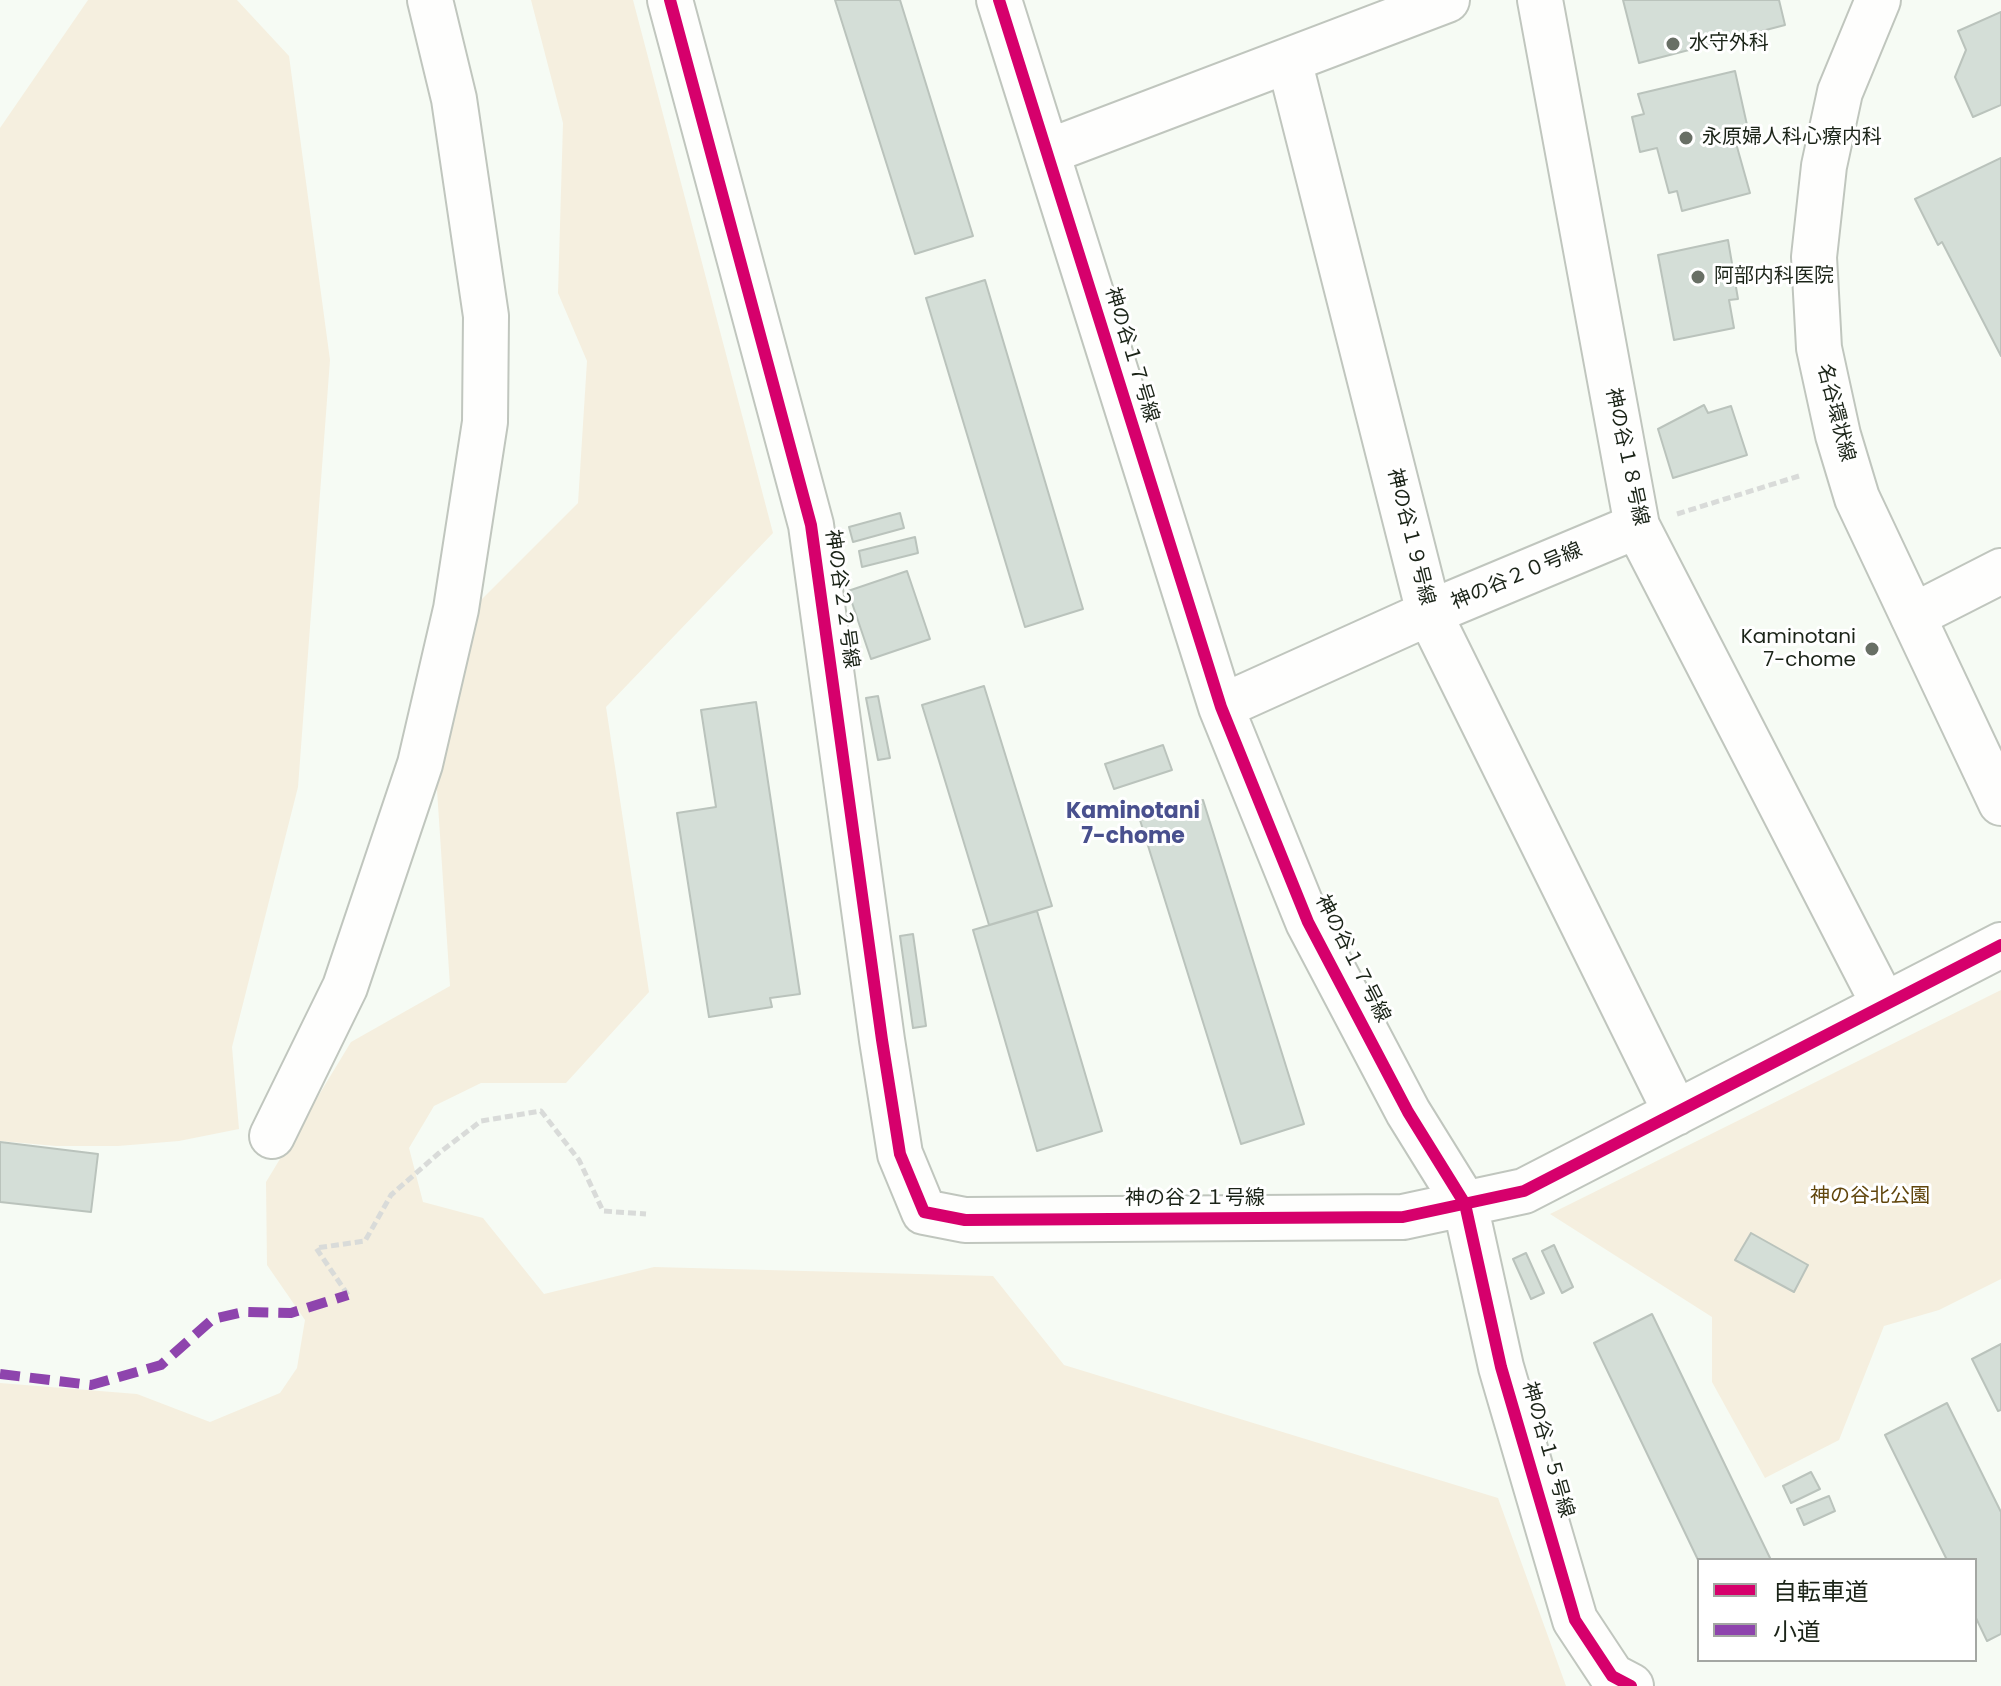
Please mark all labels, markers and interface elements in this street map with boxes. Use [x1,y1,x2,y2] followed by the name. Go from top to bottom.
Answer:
[1689,32,1769,56] place label: 水守外科
[1664,35,1682,53] marker: 水守外科
[1702,126,1882,150] place label: 永原婦人科心療内科
[1677,129,1695,147] marker: 永原婦人科心療内科
[1714,265,1834,289] place label: 阿部内科医院
[1689,268,1707,286] marker: 阿部内科医院
[1099,285,1163,425] street label: 神の谷１７号線
[1811,362,1859,464] street label: 名谷環状線
[1600,386,1652,528] street label: 神の谷１８号線
[1381,466,1439,608] street label: 神の谷１９号線
[819,528,863,670] street label: 神の谷２２号線
[1448,539,1586,615] street label: 神の谷２０号線
[1741,626,1856,673] place label: Kaminotani 7-chome
[1863,640,1881,658] marker: Kaminotani 7-chome
[1066,799,1200,850] district label: Kaminotani 7-chome
[1310,891,1394,1027] street label: 神の谷１７号線
[1810,1185,1930,1209] park label: 神の谷北公園
[1125,1187,1265,1211] street label: 神の谷２１号線
[1516,1379,1578,1521] street label: 神の谷１５号線
[1697,1558,1977,1662] legend
[1773,1575,1869,1608] text: 自転車道
[1773,1615,1821,1648] text: 小道

